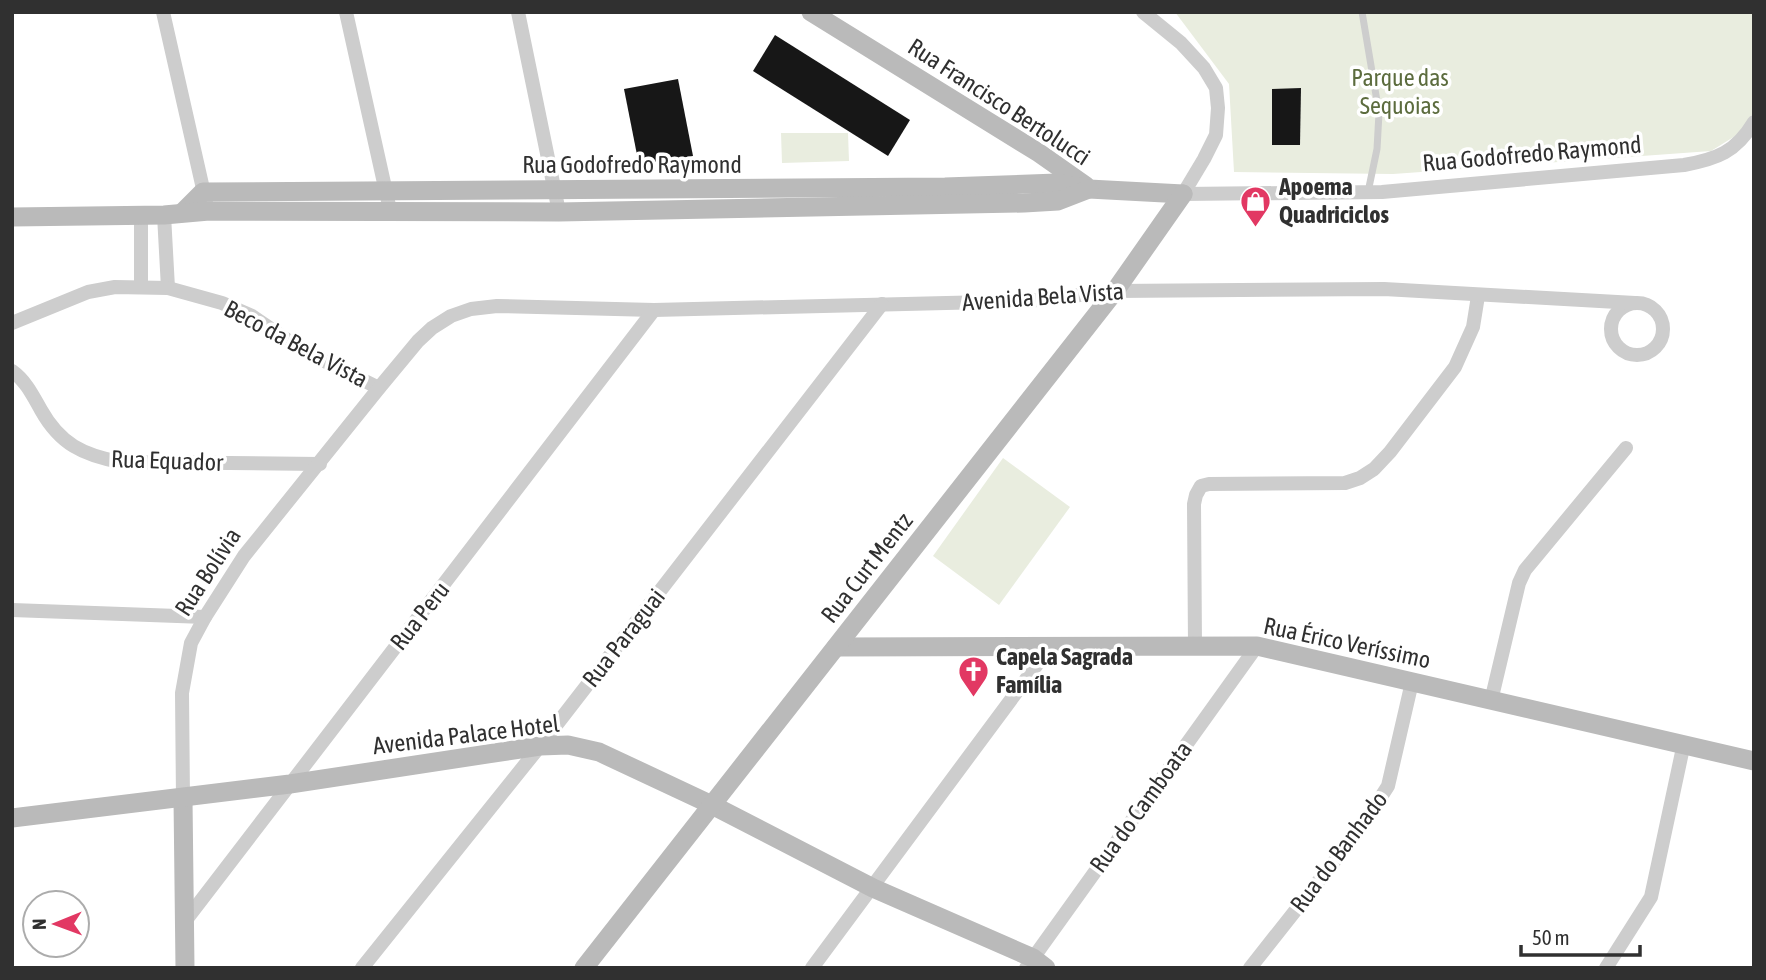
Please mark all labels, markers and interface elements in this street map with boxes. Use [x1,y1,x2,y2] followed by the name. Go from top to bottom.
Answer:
[903,33,1095,170] street label: Rua Francisco Bertolucci
[1351,64,1449,119] park label: Parque das Sequoias
[1421,130,1643,177] street label: Rua Godofredo Raymond
[522,151,742,178] street label: Rua Godofredo Raymond
[1278,173,1389,228] place label: Apoema Quadriciclos
[1239,184,1273,228] shop icon: Apoema Quadriciclos
[961,277,1125,316] street label: Avenida Bela Vista
[220,294,372,393] street label: Beco da Bela Vista
[111,445,224,476] street label: Rua Equador
[815,507,918,628] street label: Rua Curt Mentz
[169,523,246,621] street label: Rua Bolívia
[385,576,455,655] street label: Rua Peru
[577,583,670,692] street label: Rua Paraguai
[1261,612,1433,673] street label: Rua Érico Veríssimo
[996,643,1133,698] place label: Capela Sagrada Família
[956,654,990,698] church icon: Capela Sagrada Família
[371,710,561,759] street label: Avenida Palace Hotel
[1084,736,1197,877] street label: Rua do Camboata
[1285,786,1393,917] street label: Rua do Banhado
[21,889,91,959] north arrow
[1521,914,1640,958] scale bar
[28,918,50,930] text: N
[1532,925,1570,949] text: 50 m

